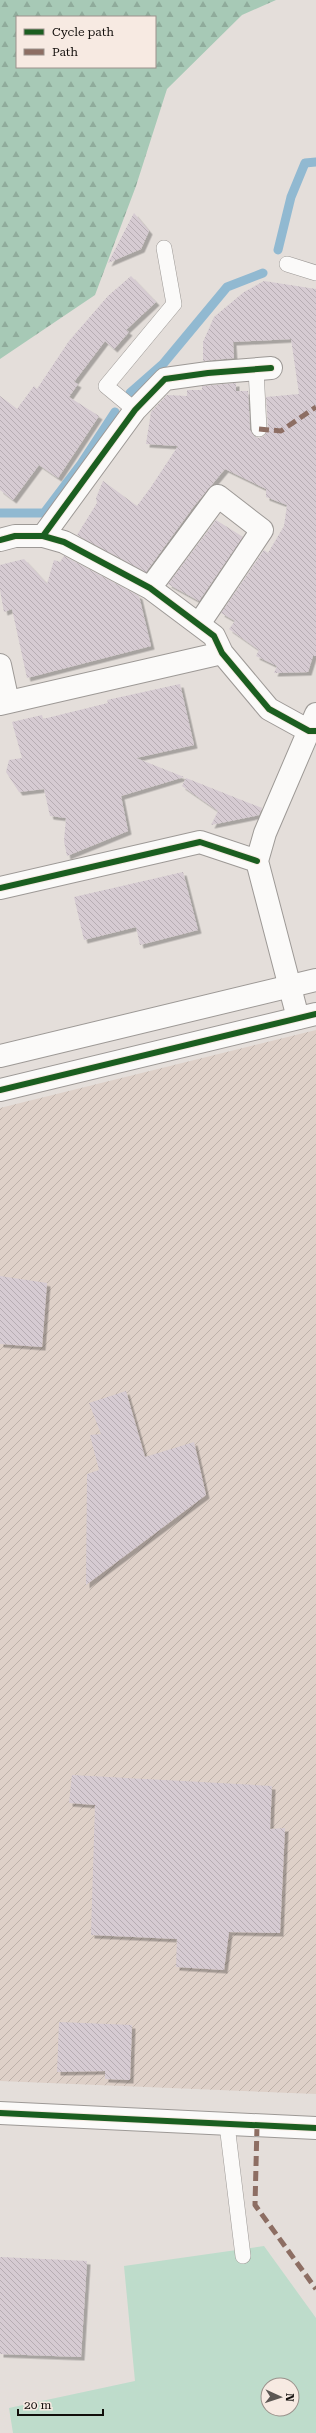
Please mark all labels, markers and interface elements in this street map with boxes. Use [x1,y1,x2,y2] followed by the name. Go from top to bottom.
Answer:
[16,16,156,68] legend
[52,25,114,39] text: Cycle path
[52,45,78,59] text: Path
[260,2377,300,2417] north arrow
[18,2391,103,2417] scale bar
[283,2393,296,2403] text: N
[24,2398,51,2412] text: 20 m

